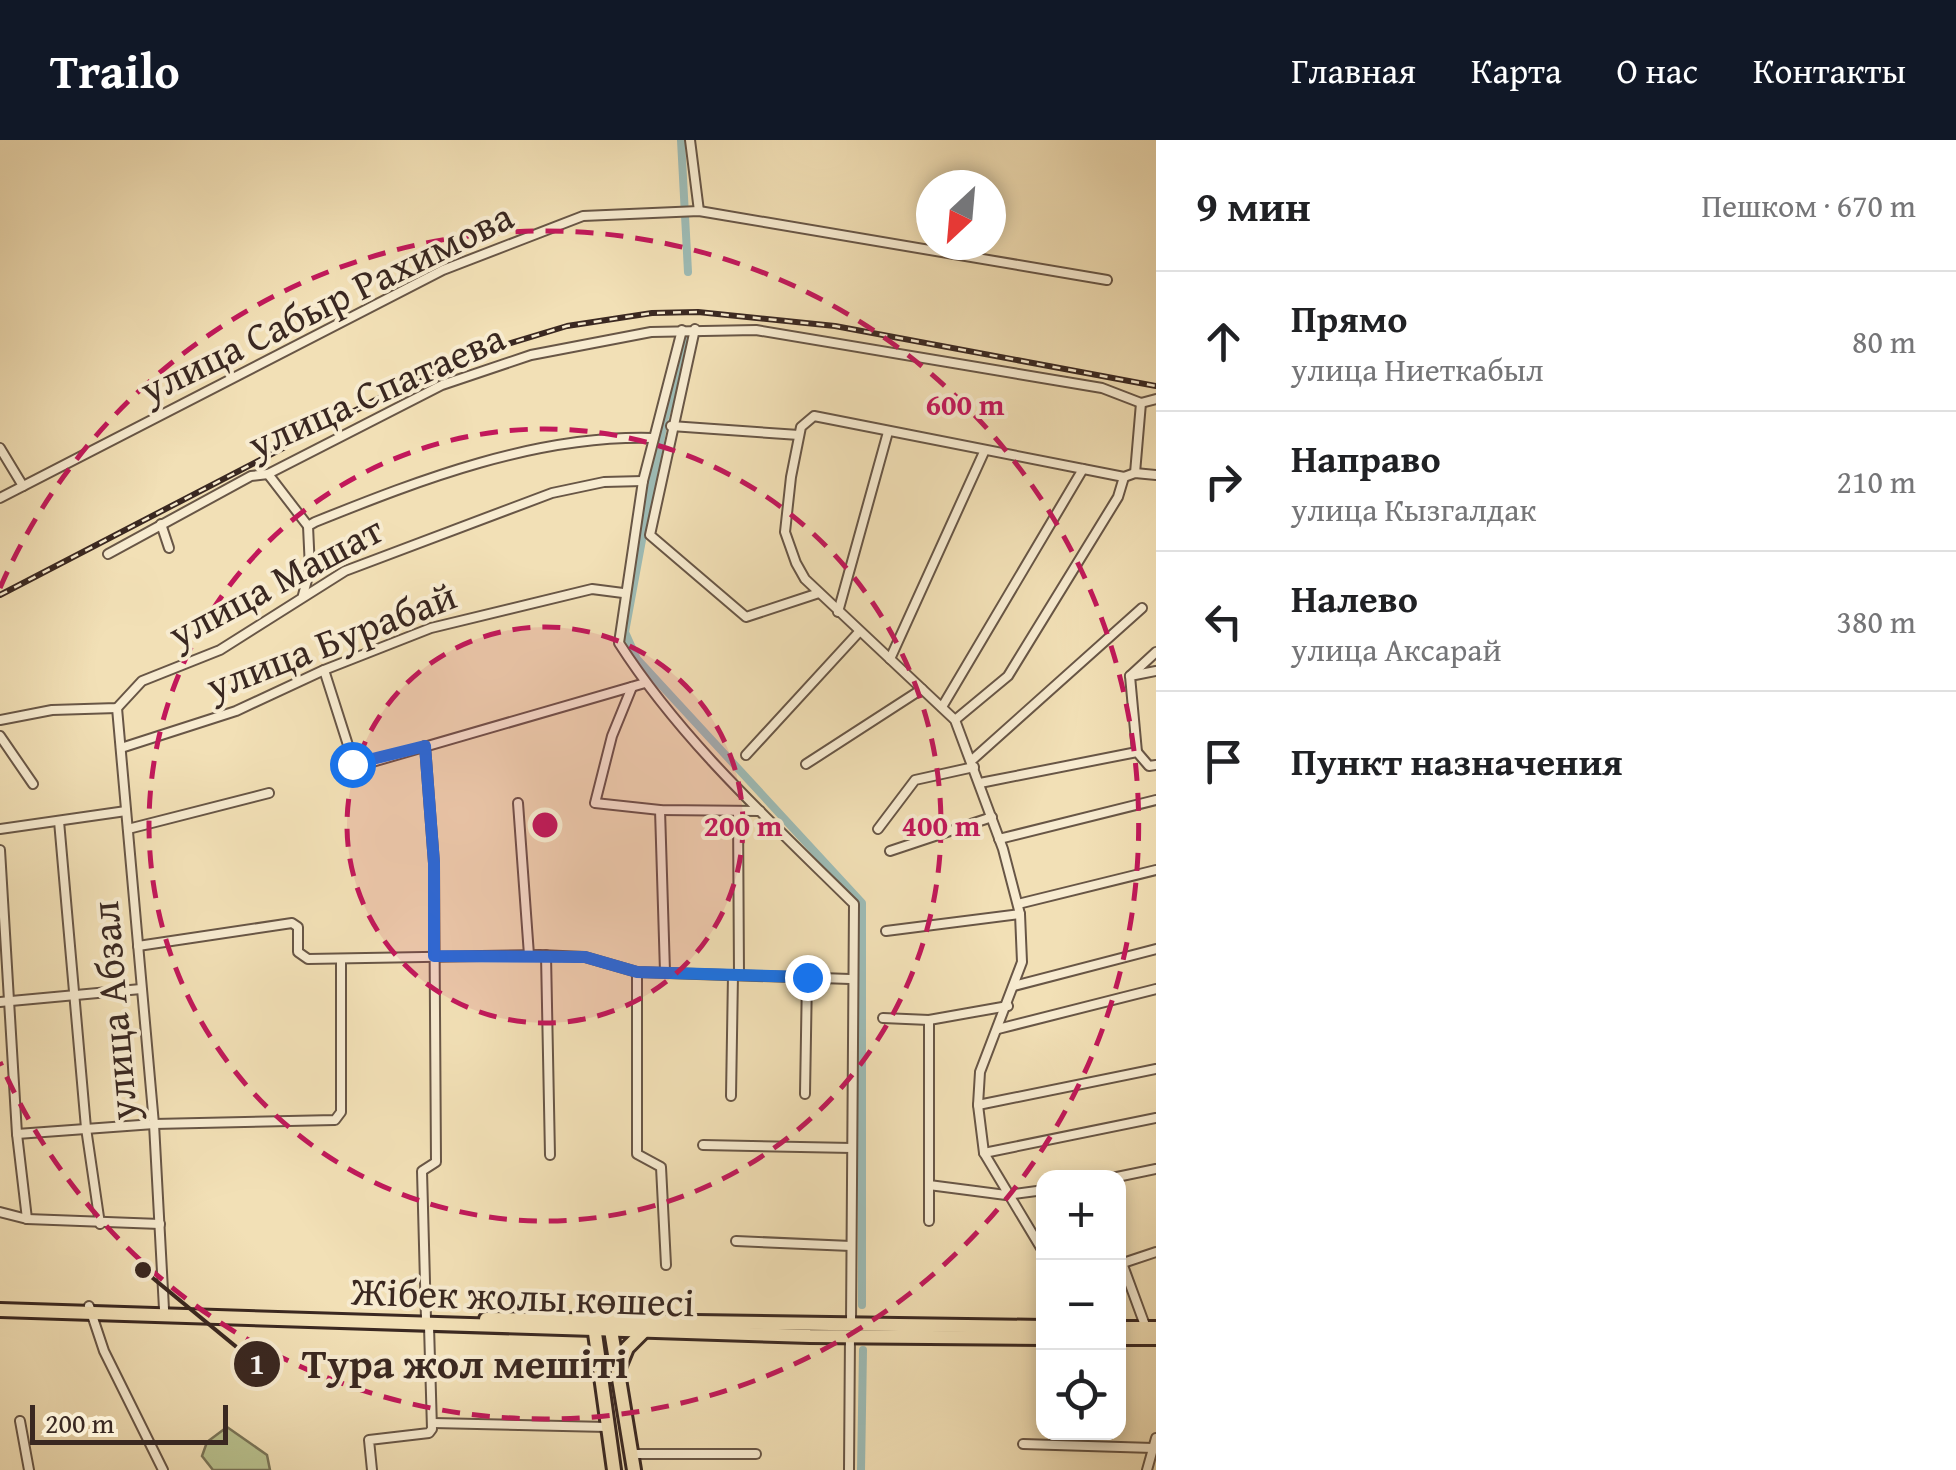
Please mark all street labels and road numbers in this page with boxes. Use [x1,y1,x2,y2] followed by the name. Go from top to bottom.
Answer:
[128,186,523,419] street label: улица Сабыр Рахимова
[237,307,514,473] street label: улица Спатаева
[156,499,394,663] street label: улица Машат
[196,565,465,715] street label: улица Бурабай
[74,899,152,1124] street label: улица Абзал
[349,1260,696,1331] street label: Жібек жолы көшесі

